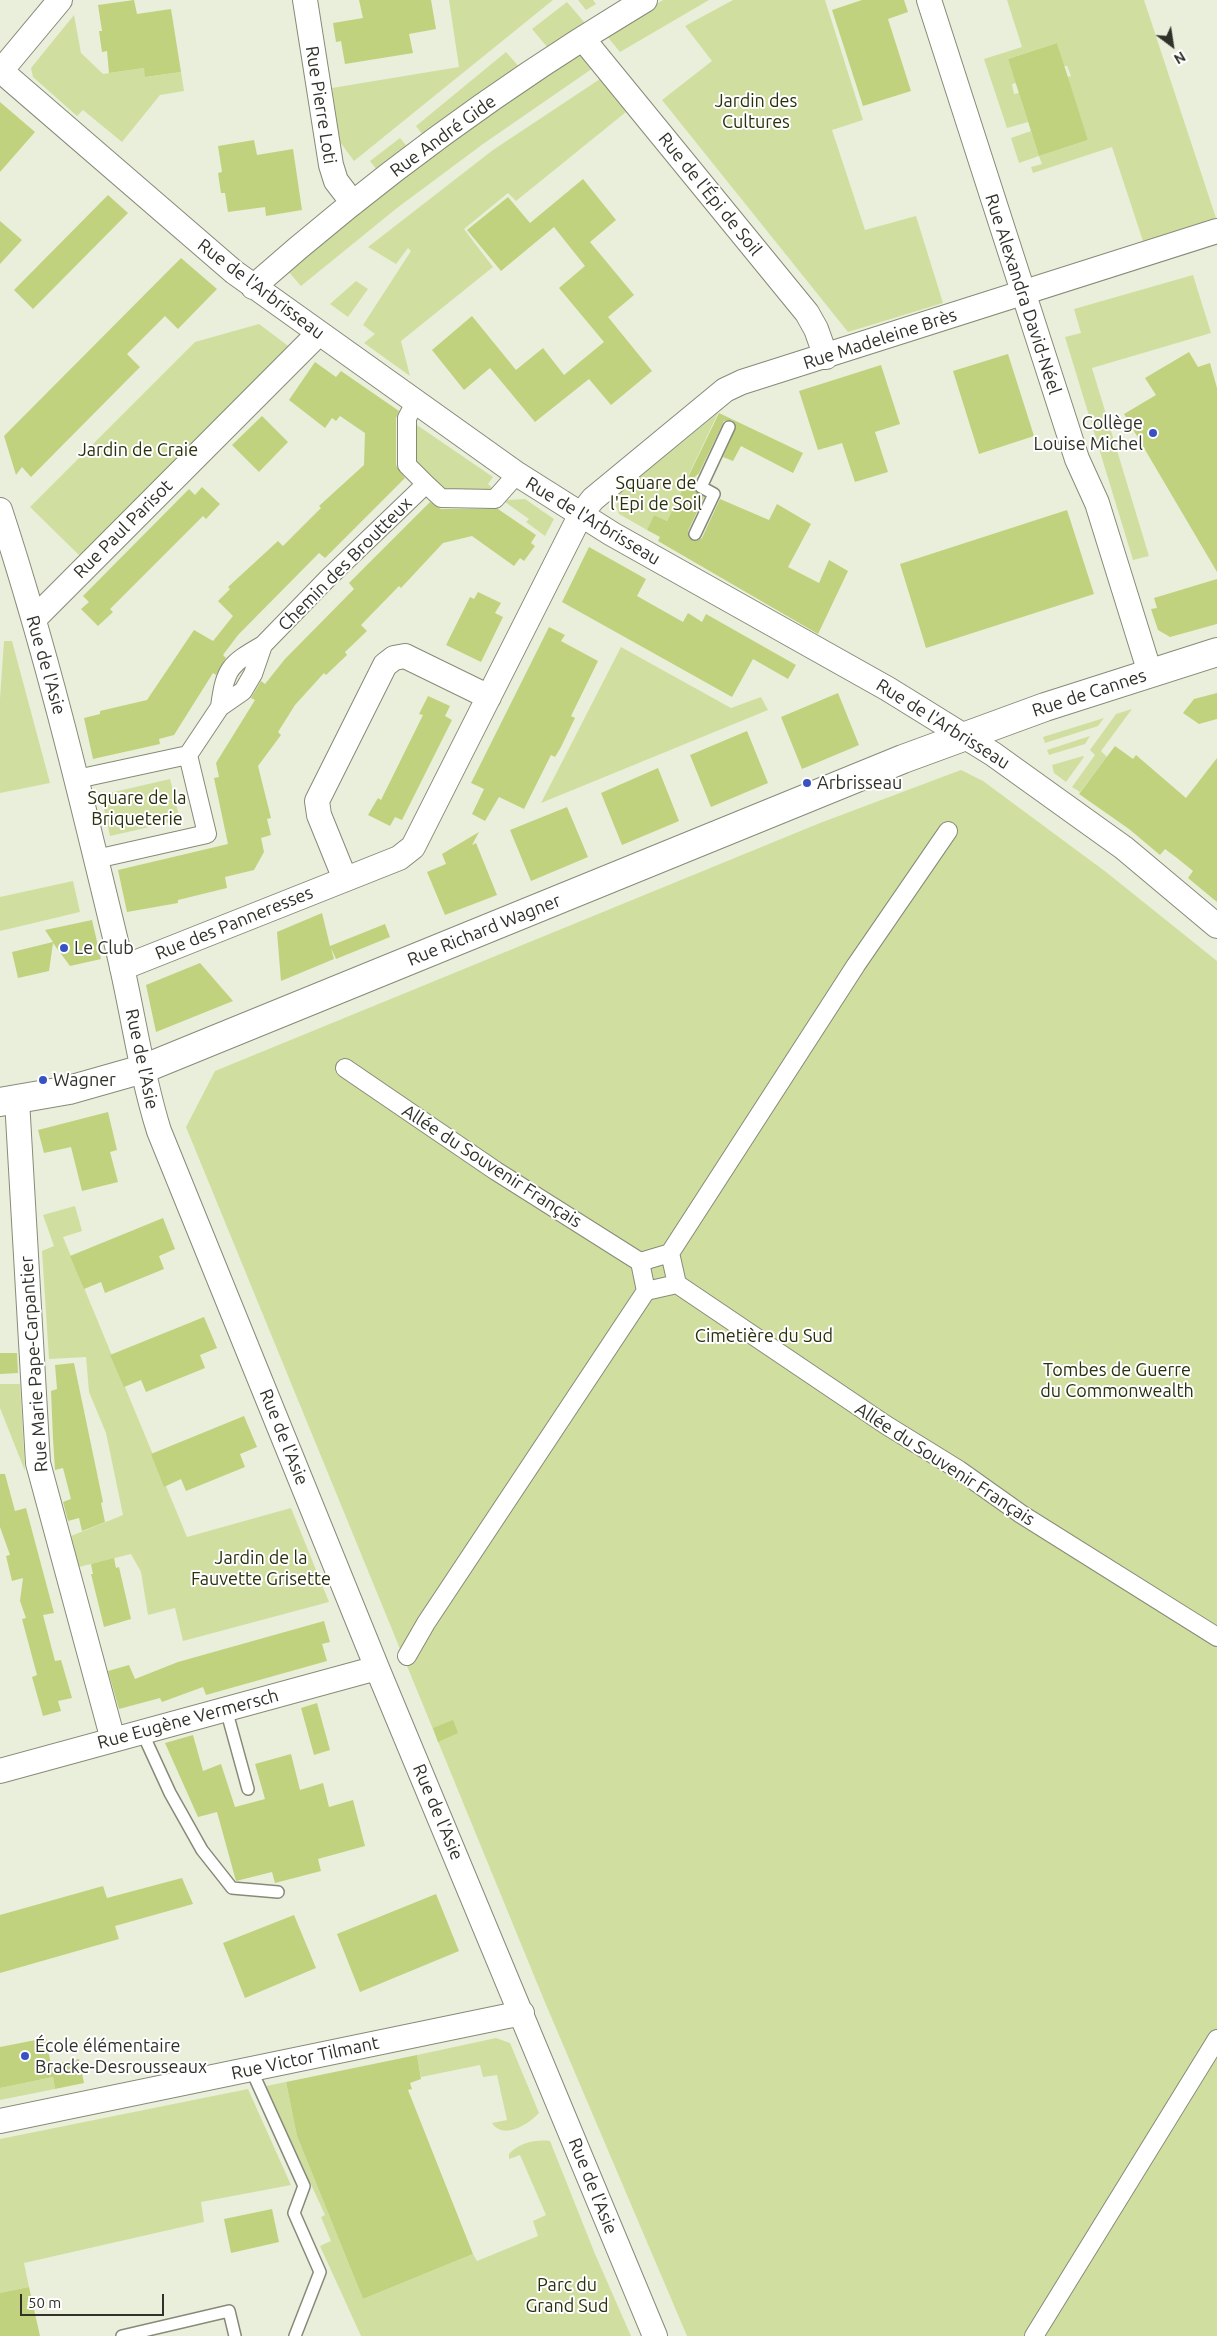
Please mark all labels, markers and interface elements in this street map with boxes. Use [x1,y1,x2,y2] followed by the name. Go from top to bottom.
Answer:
[1147,20,1197,70] north arrow
[301,44,341,166] street label: Rue Pierre Loti
[1171,48,1188,67] text: N
[386,90,500,182] street label: Rue André Gide
[715,90,797,132] park label: Jardin des Cultures
[654,128,766,260] street label: Rue de l'Épi de Soil
[980,191,1066,397] street label: Rue Alexandra David-Néel
[193,234,329,344] street label: Rue de l'Arbrisseau
[800,304,960,374] street label: Rue Madeleine Brès
[1033,412,1143,454] place label: Collège Louise Michel
[1147,427,1159,439] marker: Collège Louise Michel
[78,439,198,461] park label: Jardin de Craie
[522,472,664,570] street label: Rue de l'Arbrisseau
[610,472,702,514] park label: Square de l'Epi de Soil
[69,475,177,583] street label: Rue Paul Parisot
[274,493,416,635] street label: Chemin des Broutteux
[22,613,70,717] street label: Rue de l'Asie
[1029,664,1149,722] street label: Rue de Cannes
[872,674,1014,774] street label: Rue de l'Arbrisseau
[817,772,902,794] place label: Arbrisseau
[801,777,813,789] marker: Arbrisseau
[88,787,186,830] park label: Square de la Briqueterie
[152,881,316,965] street label: Rue des Panneresses
[404,889,564,971] street label: Rue Richard Wagner
[74,937,134,959] place label: Le Club
[58,942,70,954] marker: Le Club
[121,1007,163,1111] street label: Rue de l'Asie
[53,1069,116,1091] place label: Wagner
[37,1074,49,1086] marker: Wagner
[398,1100,586,1232] street label: Allée du Souvenir Français
[16,1255,52,1473] street label: Rue Marie Pape-Carpantier
[695,1325,833,1347] park label: Cimetière du Sud
[1040,1359,1194,1402] park label: Tombes de Guerre du Commonwealth
[255,1386,313,1488] street label: Rue de l'Asie
[851,1398,1039,1530] street label: Allée du Souvenir Français
[191,1547,331,1590] park label: Jardin de la Fauvette Grisette
[95,1684,281,1754] street label: Rue Eugène Vermersch
[408,1761,468,1863] street label: Rue de l'Asie
[229,2032,381,2084] street label: Rue Victor Tilmant
[35,2035,207,2078] place label: École élémentaire Bracke-Desrousseaux
[19,2050,31,2062] marker: École élémentaire Bracke-Desrousseaux
[564,2135,622,2237] street label: Rue de l'Asie
[525,2274,609,2316] park label: Parc du Grand Sud
[22,2284,166,2316] scale bar
[28,2294,61,2311] text: 50 m

